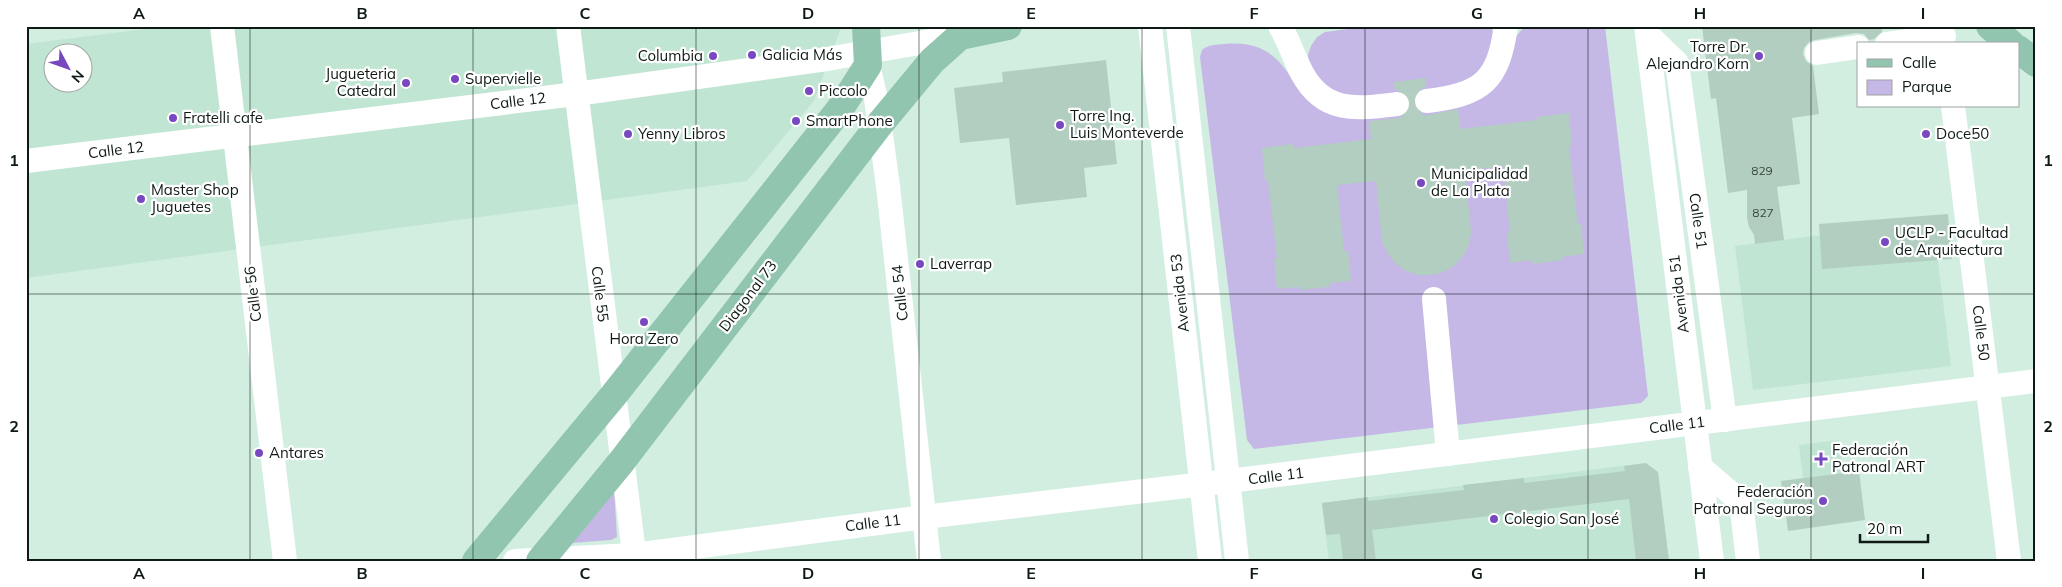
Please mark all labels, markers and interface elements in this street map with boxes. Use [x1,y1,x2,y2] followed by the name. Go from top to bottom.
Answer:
[133,3,145,23] text: A
[356,3,368,23] text: B
[580,3,591,23] text: C
[802,3,814,23] text: D
[1026,3,1036,23] text: E
[1249,3,1259,23] text: F
[1471,3,1483,23] text: G
[1694,3,1706,23] text: H
[1921,3,1925,23] text: I
[1646,37,1749,73] place label: Torre Dr. Alejandro Korn
[42,42,92,92] north arrow
[1857,42,2020,108] legend
[762,45,842,64] place label: Galicia Más
[638,46,703,65] place label: Columbia
[746,49,758,61] marker: Galicia Más
[707,50,719,62] marker: Columbia
[1753,50,1765,62] marker: Torre Dr. Alejandro Korn
[1902,53,1936,72] text: Calle
[325,64,396,100] place label: Jugueteria Catedral
[68,67,88,86] text: N
[465,69,541,88] place label: Supervielle
[449,73,461,85] marker: Supervielle
[400,77,412,89] marker: Jugueteria Catedral
[1902,77,1952,96] text: Parque
[819,81,868,100] place label: Piccolo
[803,85,815,97] marker: Piccolo
[489,88,547,113] street label: Calle 12
[1070,106,1184,142] place label: Torre Ing. Luis Monteverde
[183,108,263,127] place label: Fratelli cafe
[806,111,893,130] place label: SmartPhone
[167,112,179,124] marker: Fratelli cafe
[790,115,802,127] marker: SmartPhone
[1054,119,1066,131] marker: Torre Ing. Luis Monteverde
[637,124,726,143] place label: Yenny Libros
[1936,124,1989,143] place label: Doce50
[622,128,634,140] marker: Yenny Libros
[1920,128,1932,140] marker: Doce50
[87,137,145,162] street label: Calle 12
[9,150,19,170] text: 1
[2043,150,2053,170] text: 1
[1751,163,1773,178] house number: 829
[1431,164,1528,200] place label: Municipalidad de La Plata
[1415,177,1427,189] marker: Municipalidad de La Plata
[151,180,239,216] place label: Master Shop Juguetes
[1685,192,1712,250] street label: Calle 51
[135,193,147,205] marker: Master Shop Juguetes
[1752,205,1774,220] house number: 827
[1895,223,2008,259] place label: UCLP - Facultad de Arquitectura
[1879,236,1891,248] marker: UCLP - Facultad de Arquitectura
[1166,253,1193,333] street label: Avenida 53
[930,254,992,273] place label: Laverrap
[1664,254,1693,334] street label: Avenida 51
[715,256,781,335] street label: Diagonal 73
[914,258,926,270] marker: Laverrap
[887,264,912,322] street label: Calle 54
[240,265,265,323] street label: Calle 56
[588,265,613,323] street label: Calle 55
[1969,304,1994,362] street label: Calle 50
[638,316,650,328] marker: Hora Zero
[609,329,679,348] place label: Hora Zero
[1648,412,1706,437] street label: Calle 11
[9,416,19,436] text: 2
[2043,416,2053,436] text: 2
[1832,440,1925,476] place label: Federación Patronal ART
[269,443,324,462] place label: Antares
[253,447,265,459] marker: Antares
[1814,452,1828,466] marker: Federación Patronal ART
[1247,463,1305,488] street label: Calle 11
[1694,482,1813,518] place label: Federación Patronal Seguros
[1817,495,1829,507] marker: Federación Patronal Seguros
[1504,509,1619,528] place label: Colegio San José
[844,510,902,535] street label: Calle 11
[1860,512,1927,544] scale bar
[1488,513,1500,525] marker: Colegio San José
[1867,519,1902,538] text: 20 m
[133,563,145,583] text: A
[356,563,368,583] text: B
[580,563,591,583] text: C
[802,563,814,583] text: D
[1026,563,1036,583] text: E
[1249,563,1259,583] text: F
[1471,563,1483,583] text: G
[1694,563,1706,583] text: H
[1921,563,1925,583] text: I

